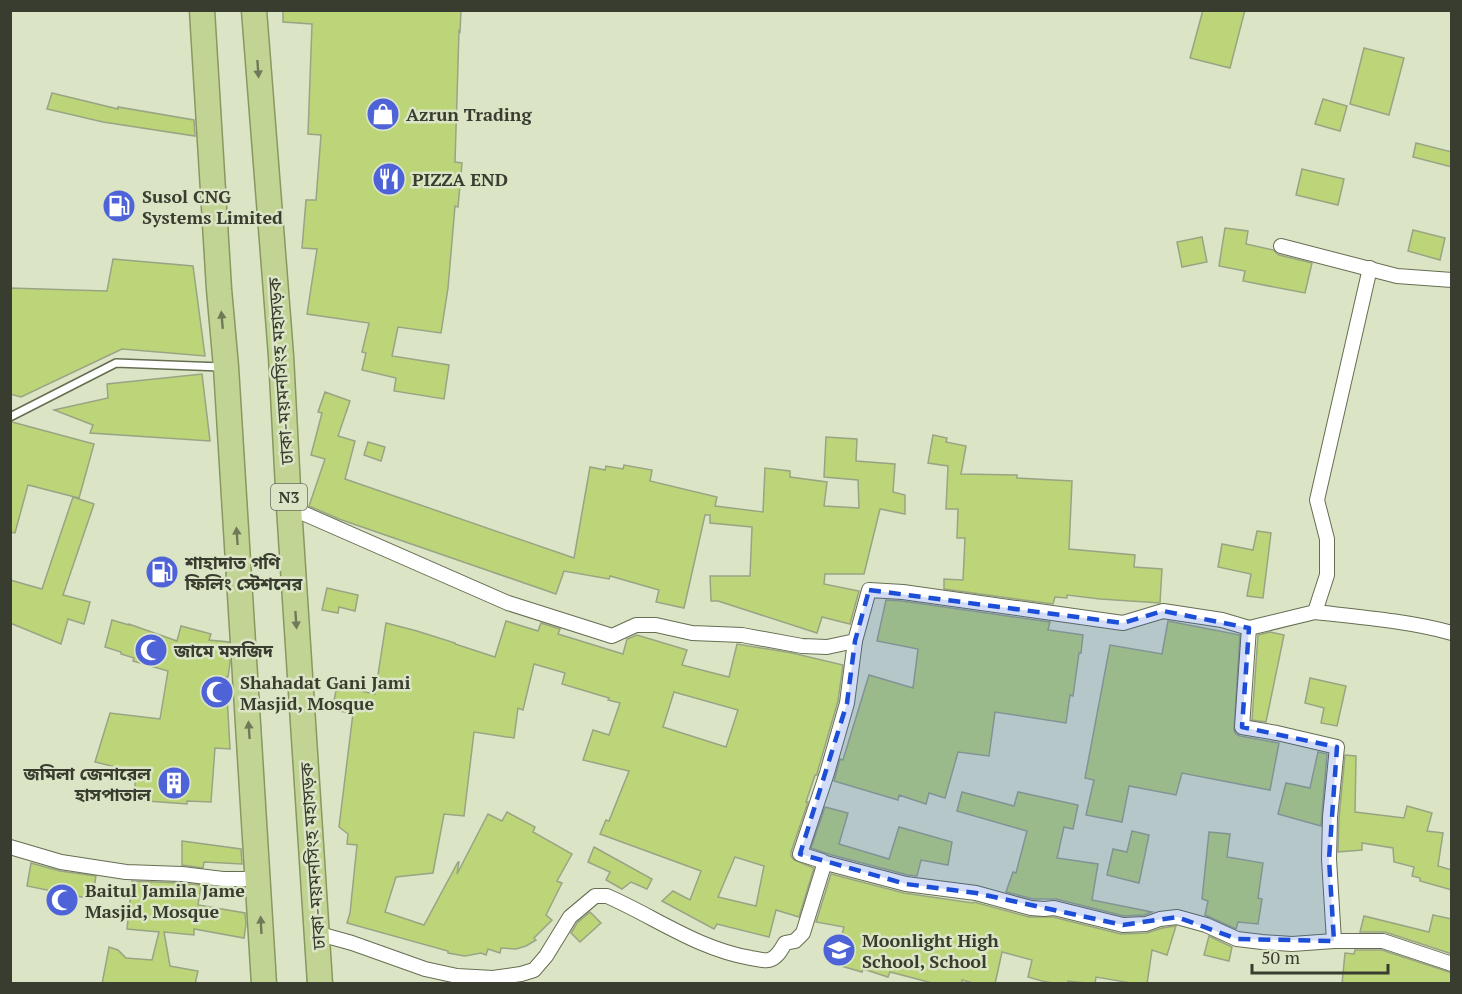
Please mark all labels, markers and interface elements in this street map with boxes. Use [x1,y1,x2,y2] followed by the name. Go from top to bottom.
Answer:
[254,59,263,78] one-way arrow
[365,96,401,132] shop icon: Azrun Trading
[406,102,532,126] place label: Azrun Trading
[371,161,407,197] restaurant icon: PIZZA END
[412,167,508,191] place label: PIZZA END
[142,184,283,229] place label: Susol CNG Systems Limited
[101,188,137,224] fuel station icon: Susol CNG Systems Limited
[261,276,299,466] street label: ঢাকা-ময়মনসিংহ মহাসড়ক
[217,311,227,330] one-way arrow
[271,484,307,510] road number: N3
[232,526,242,545] one-way arrow
[184,550,304,595] place label: শাহাদাত গণি ফিলিং স্টেশনের
[144,554,180,590] fuel station icon: শাহাদাত গণি ফিলিং স্টেশনের
[292,610,301,629] one-way arrow
[133,632,169,668] mosque icon: জামে মসজিদ
[173,638,274,662] place label: জামে মসজিদ
[240,670,410,715] place label: Shahadat Gani Jami Masjid, Mosque
[199,674,235,710] mosque icon: Shahadat Gani Jami Masjid, Mosque
[245,721,254,740] one-way arrow
[22,761,151,806] place label: জমিলা জেনারেল হাসপাতাল
[293,761,331,951] street label: ঢাকা-ময়মনসিংহ মহাসড়ক
[156,765,192,801] building icon: জমিলা জেনারেল হাসপাতাল
[85,878,245,923] place label: Baitul Jamila Jame Masjid, Mosque
[44,882,80,918] mosque icon: Baitul Jamila Jame Masjid, Mosque
[256,916,266,935] one-way arrow
[862,928,999,973] place label: Moonlight High School, School
[821,932,857,968] school or university icon: Moonlight High School, School
[1252,937,1388,975] scale bar
[1261,945,1301,969] text: 50 m

